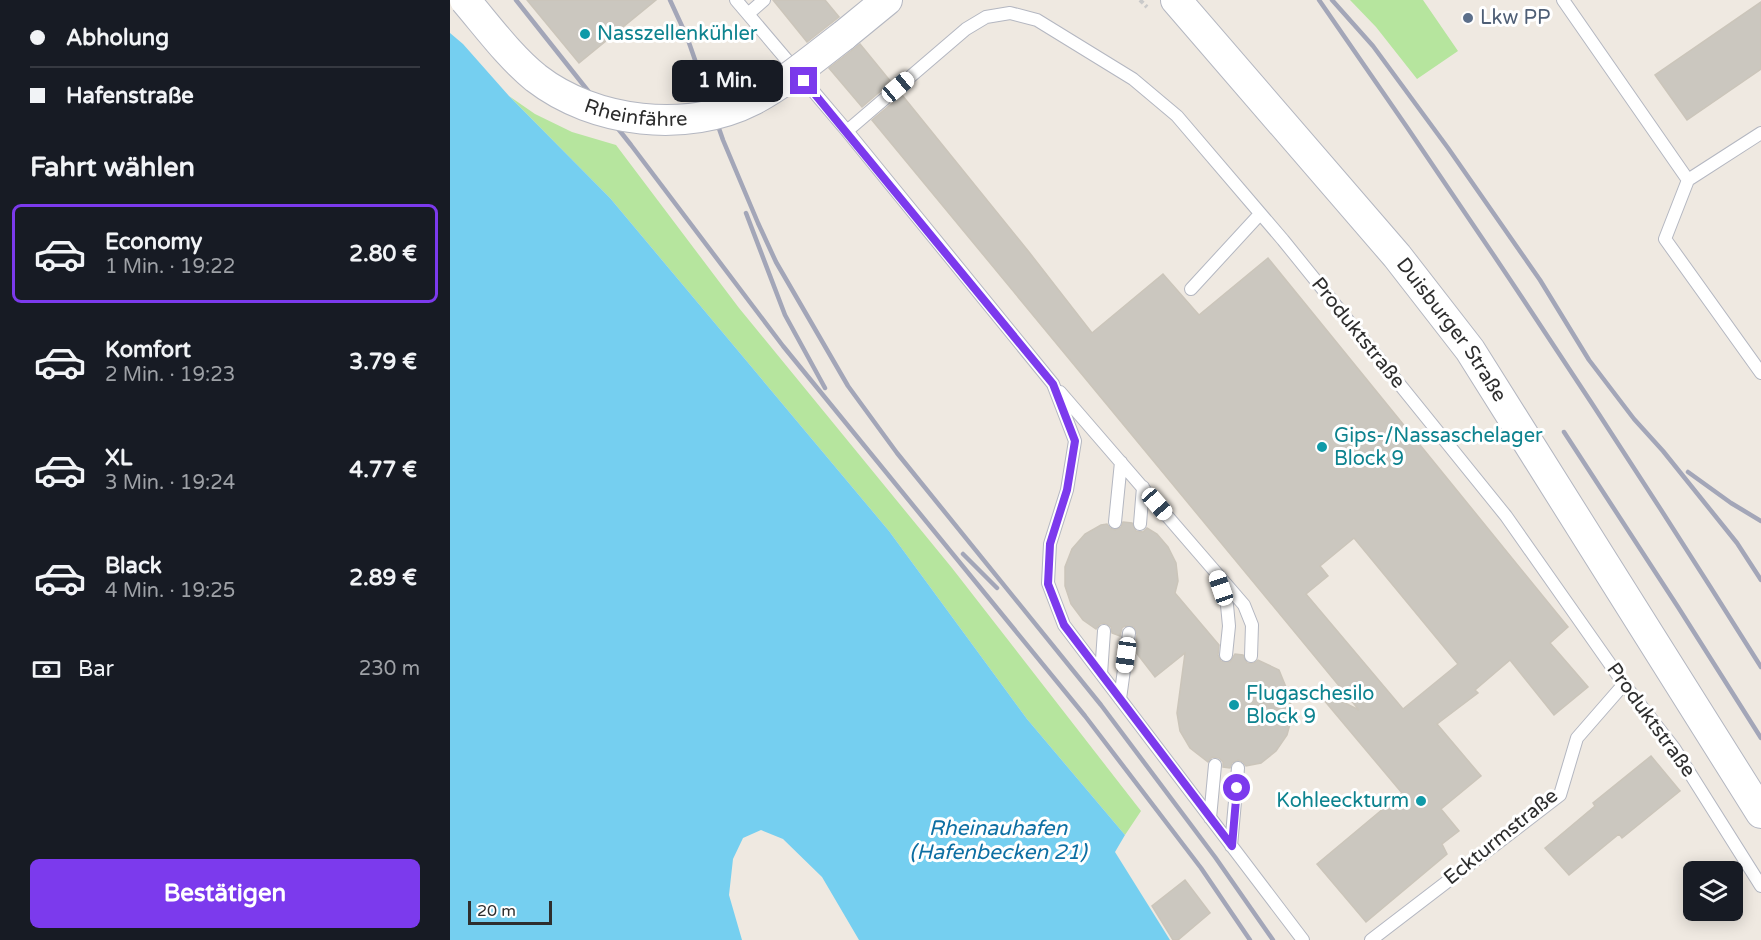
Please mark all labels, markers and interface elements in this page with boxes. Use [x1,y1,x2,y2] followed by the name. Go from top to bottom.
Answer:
[1480,6,1550,30] place label: Lkw PP
[1461,11,1475,25] marker: Lkw PP
[597,22,758,46] place label: Nasszellenkühler
[66,25,169,51] text: Abholung
[578,27,592,41] marker: Nasszellenkühler
[672,60,783,102] callout: 1 Min.
[790,67,817,94] route end
[698,69,757,93] text: 1 Min.
[878,69,918,105] car
[66,83,194,109] text: Hafenstraße
[581,94,688,132] street label: Rheinfähre
[30,151,195,184] text: Fahrt wählen
[33,227,87,281] icon: car
[105,229,202,255] text: Economy
[349,241,417,267] text: 2.80 €
[1391,253,1512,406] street label: Duisburger Straße
[105,255,235,279] text: 1 Min. · 19:22
[1306,273,1410,393] street label: Produktstraße
[33,335,87,389] icon: car
[105,337,191,363] text: Komfort
[349,349,417,375] text: 3.79 €
[105,363,235,387] text: 2 Min. · 19:23
[1334,424,1543,471] place label: Gips-/Nassaschelager Block 9
[1315,440,1329,454] marker: Gips-/Nassaschelager Block 9
[33,443,87,497] icon: car
[105,445,132,471] text: XL
[349,457,417,483] text: 4.77 €
[105,471,235,495] text: 3 Min. · 19:24
[1138,485,1176,523] car
[33,551,87,605] icon: car
[105,553,162,579] text: Black
[349,565,417,591] text: 2.89 €
[1207,568,1235,608] car
[105,579,235,603] text: 4 Min. · 19:25
[1115,636,1137,674] car
[30,653,63,686] icon: cash
[78,656,114,682] text: Bar
[359,657,420,681] text: 230 m
[1601,658,1701,782] street label: Produktstraße
[1246,682,1375,729] place label: Flugaschesilo Block 9
[1227,698,1241,712] marker: Flugaschesilo Block 9
[1223,774,1250,801] route start
[1439,784,1563,890] street label: Eckturmstraße
[1276,789,1409,813] place label: Kohleeckturm
[1414,794,1428,808] marker: Kohleeckturm
[909,816,1088,865] water label: Rheinauhafen (Hafenbecken 21)
[30,859,420,928] button: Bestätigen
[1683,861,1743,921] map controls
[1683,861,1743,921] button: layers
[468,898,552,926] scale bar
[477,901,516,921] text: 20 m

